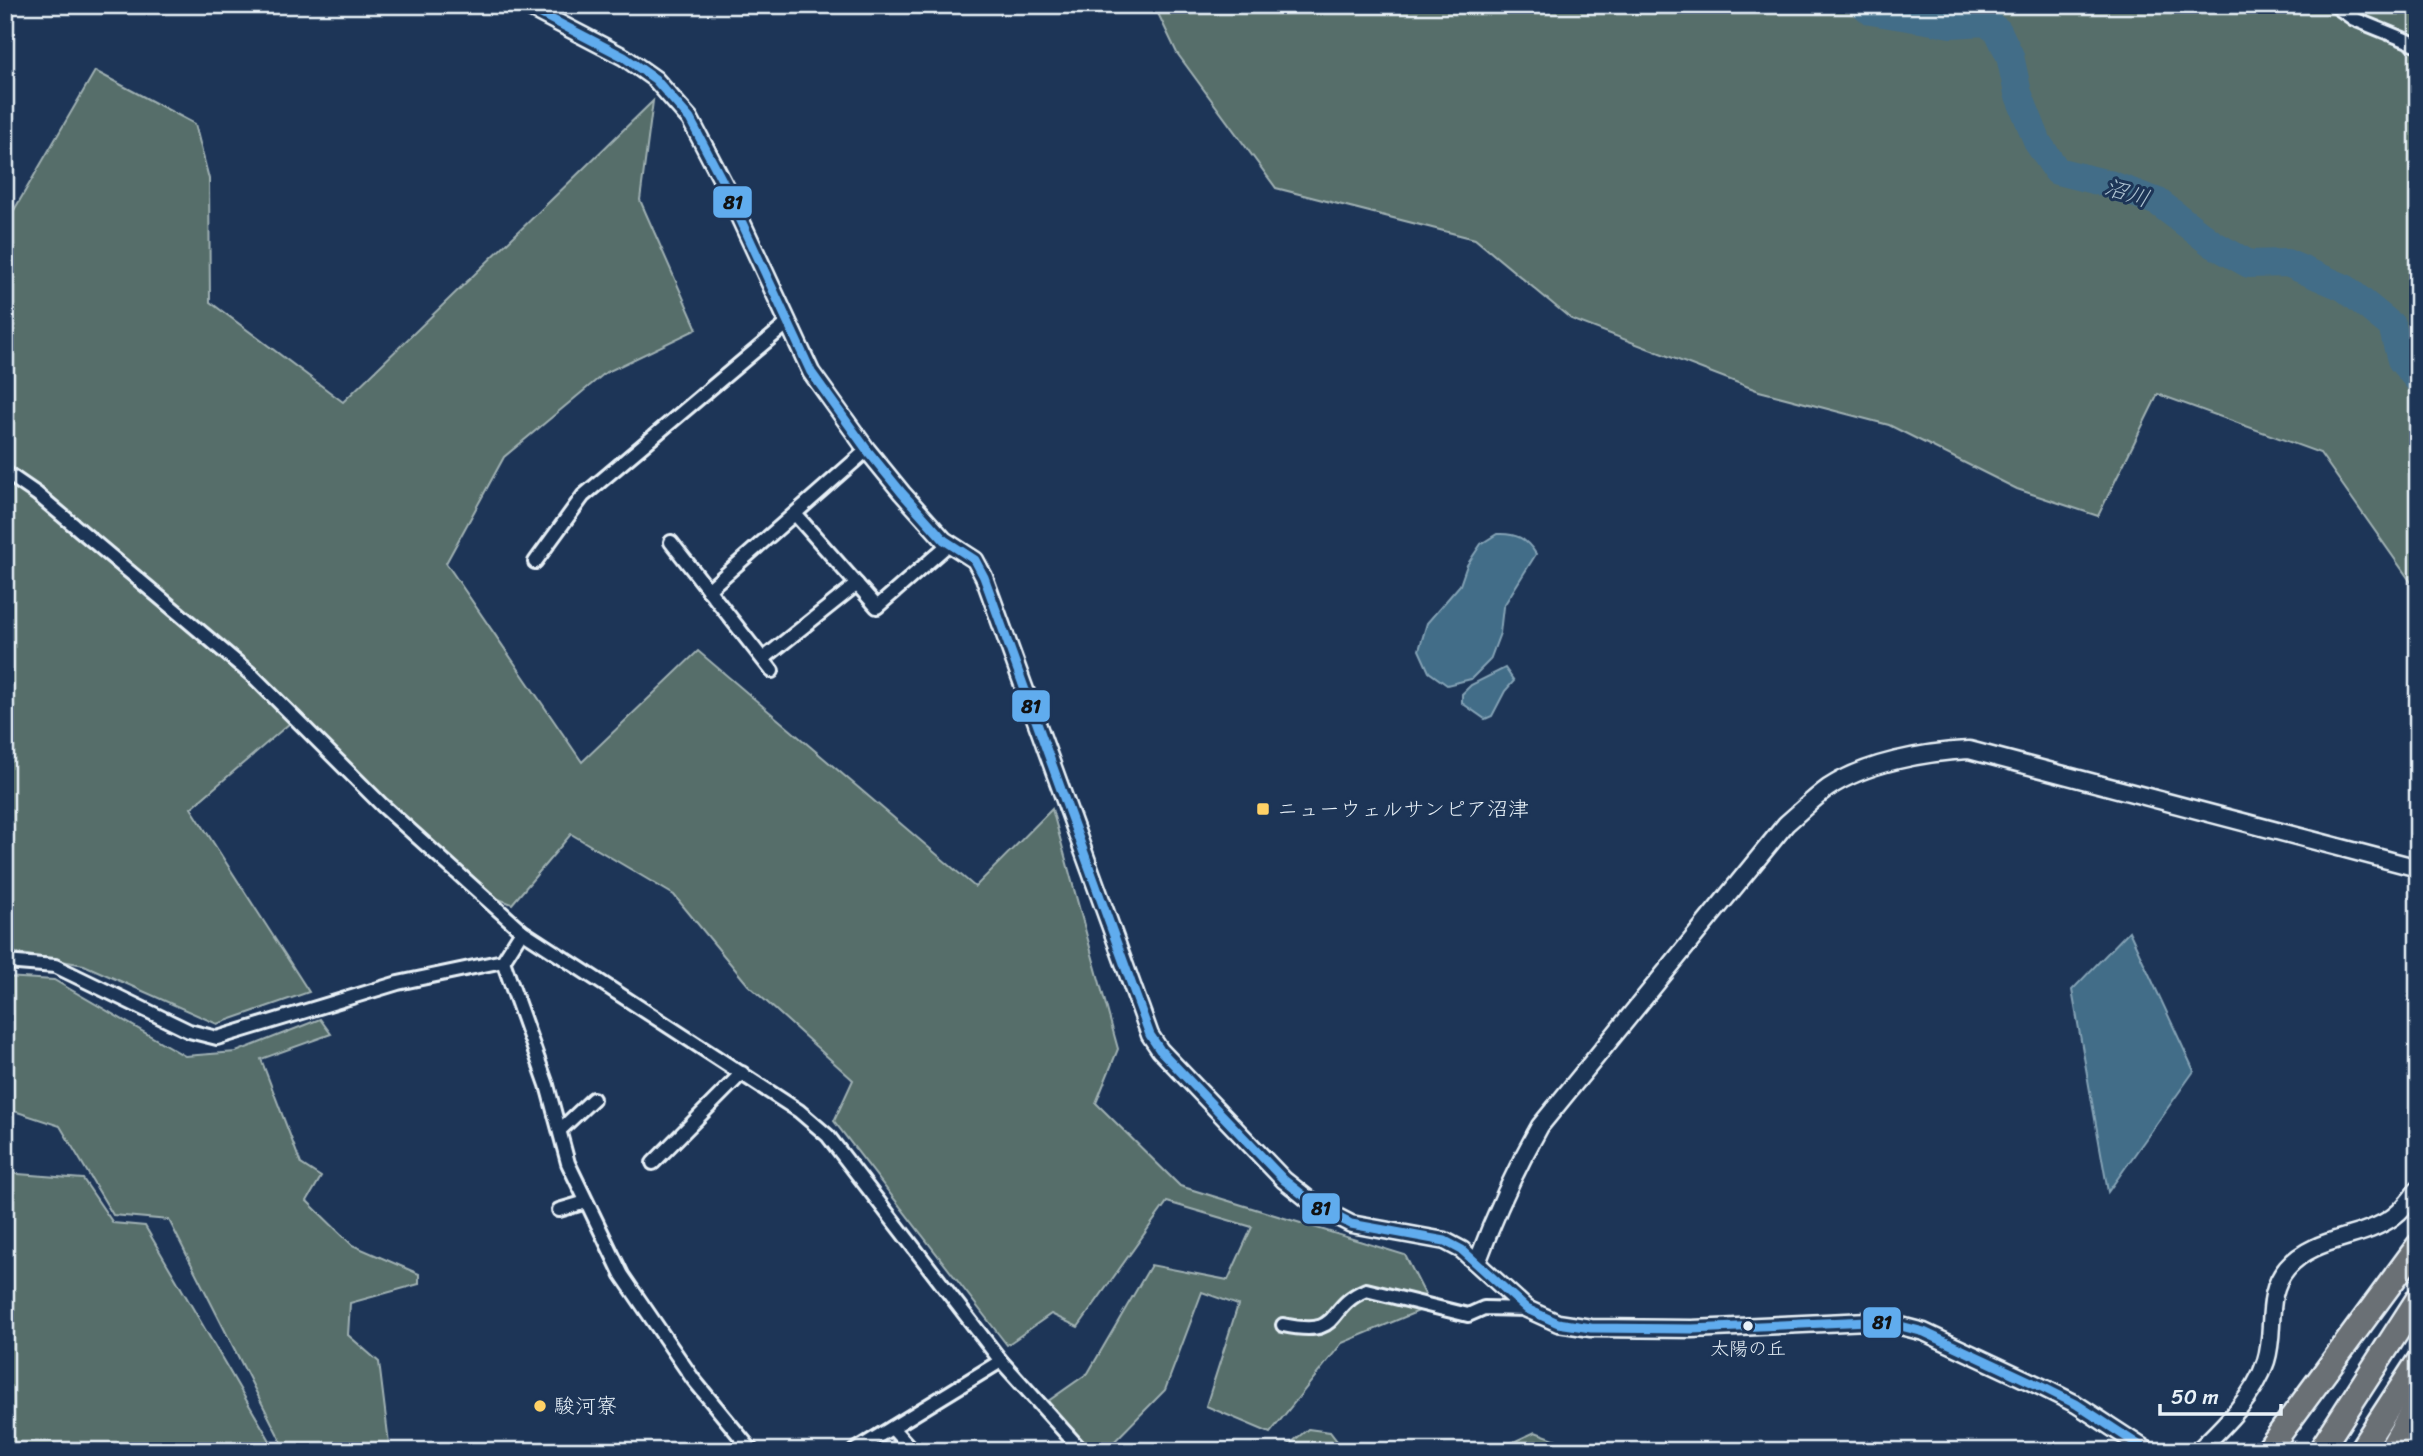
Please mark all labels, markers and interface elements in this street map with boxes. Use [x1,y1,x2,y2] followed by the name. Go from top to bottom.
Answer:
[2099,167,2155,219] water label: 沼川
[712,185,753,219] line badge: 81
[722,186,743,219] text: 81
[1011,689,1051,723] line badge: 81
[1020,690,1041,723] text: 81
[1277,790,1529,828] place label: ニューウェルサンピア沼津
[1255,801,1271,817] marker: ニューウェルサンピア沼津
[1301,1192,1341,1225] line badge: 81
[1310,1192,1331,1225] text: 81
[1862,1306,1902,1339] line badge: 81
[1871,1306,1892,1339] text: 81
[1741,1319,1755,1333] marker: 太陽の丘
[1710,1332,1786,1365] place label: 太陽の丘
[2160,1372,2281,1416] scale bar
[2171,1378,2219,1416] text: 50 m
[554,1387,617,1425] place label: 駿河寮
[532,1398,548,1414] marker: 駿河寮

